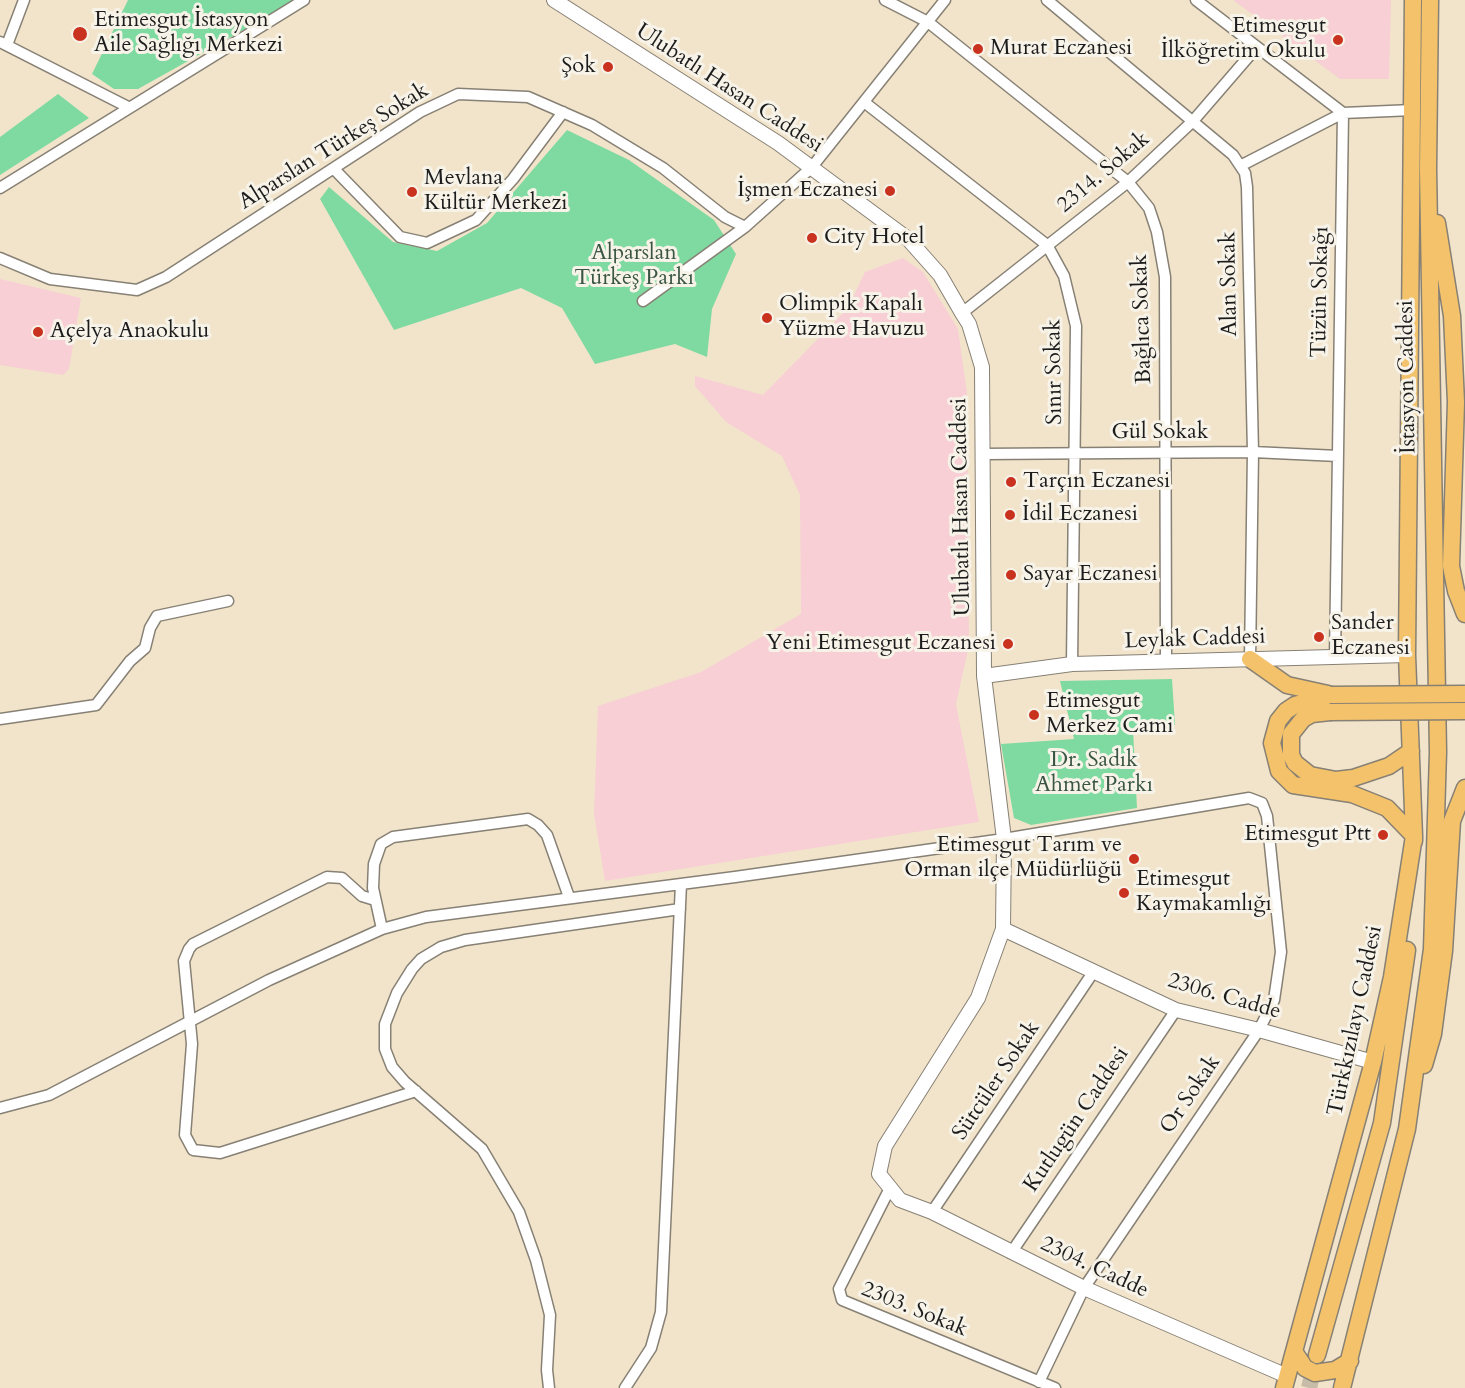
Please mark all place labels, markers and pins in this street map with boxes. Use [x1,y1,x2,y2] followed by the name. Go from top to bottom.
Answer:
[94,8,283,60] place label: Etimesgut İstasyon Aile Sağlığı Merkezi
[1161,14,1326,66] place label: Etimesgut İlköğretim Okulu
[71,25,89,43] marker: Etimesgut İstasyon Aile Sağlığı Merkezi
[1331,33,1345,47] marker: Etimesgut İlköğretim Okulu
[990,36,1132,62] place label: Murat Eczanesi
[971,42,985,56] marker: Murat Eczanesi
[561,54,596,80] place label: Şok
[601,60,615,74] marker: Şok
[424,166,567,218] place label: Mevlana Kültür Merkezi
[737,178,878,204] place label: İşmen Eczanesi
[883,184,897,198] marker: İşmen Eczanesi
[405,185,419,199] marker: Mevlana Kültür Merkezi
[824,225,924,251] place label: City Hotel
[805,231,819,245] marker: City Hotel
[779,292,925,344] place label: Olimpik Kapalı Yüzme Havuzu
[760,311,774,325] marker: Olimpik Kapalı Yüzme Havuzu
[50,319,209,345] place label: Açelya Anaokulu
[31,325,45,339] marker: Açelya Anaokulu
[1023,469,1170,495] place label: Tarçın Eczanesi
[1004,475,1018,489] marker: Tarçın Eczanesi
[1022,502,1138,528] place label: İdil Eczanesi
[1003,508,1017,522] marker: İdil Eczanesi
[1023,562,1158,588] place label: Sayar Eczanesi
[1004,568,1018,582] marker: Sayar Eczanesi
[1331,611,1410,662] place label: Sander Eczanesi
[1312,630,1326,644] marker: Sander Eczanesi
[766,631,996,657] place label: Yeni Etimesgut Eczanesi
[1001,637,1015,651] marker: Yeni Etimesgut Eczanesi
[1046,689,1173,740] place label: Etimesgut Merkez Cami
[1027,708,1041,722] marker: Etimesgut Merkez Cami
[1244,822,1371,848] place label: Etimesgut Ptt
[1376,828,1390,842] marker: Etimesgut Ptt
[904,833,1122,884] place label: Etimesgut Tarım ve Orman ilçe Müdürlüğü
[1127,852,1141,866] marker: Etimesgut Tarım ve Orman ilçe Müdürlüğü
[1136,867,1272,918] place label: Etimesgut Kaymakamlığı
[1117,886,1131,900] marker: Etimesgut Kaymakamlığı

